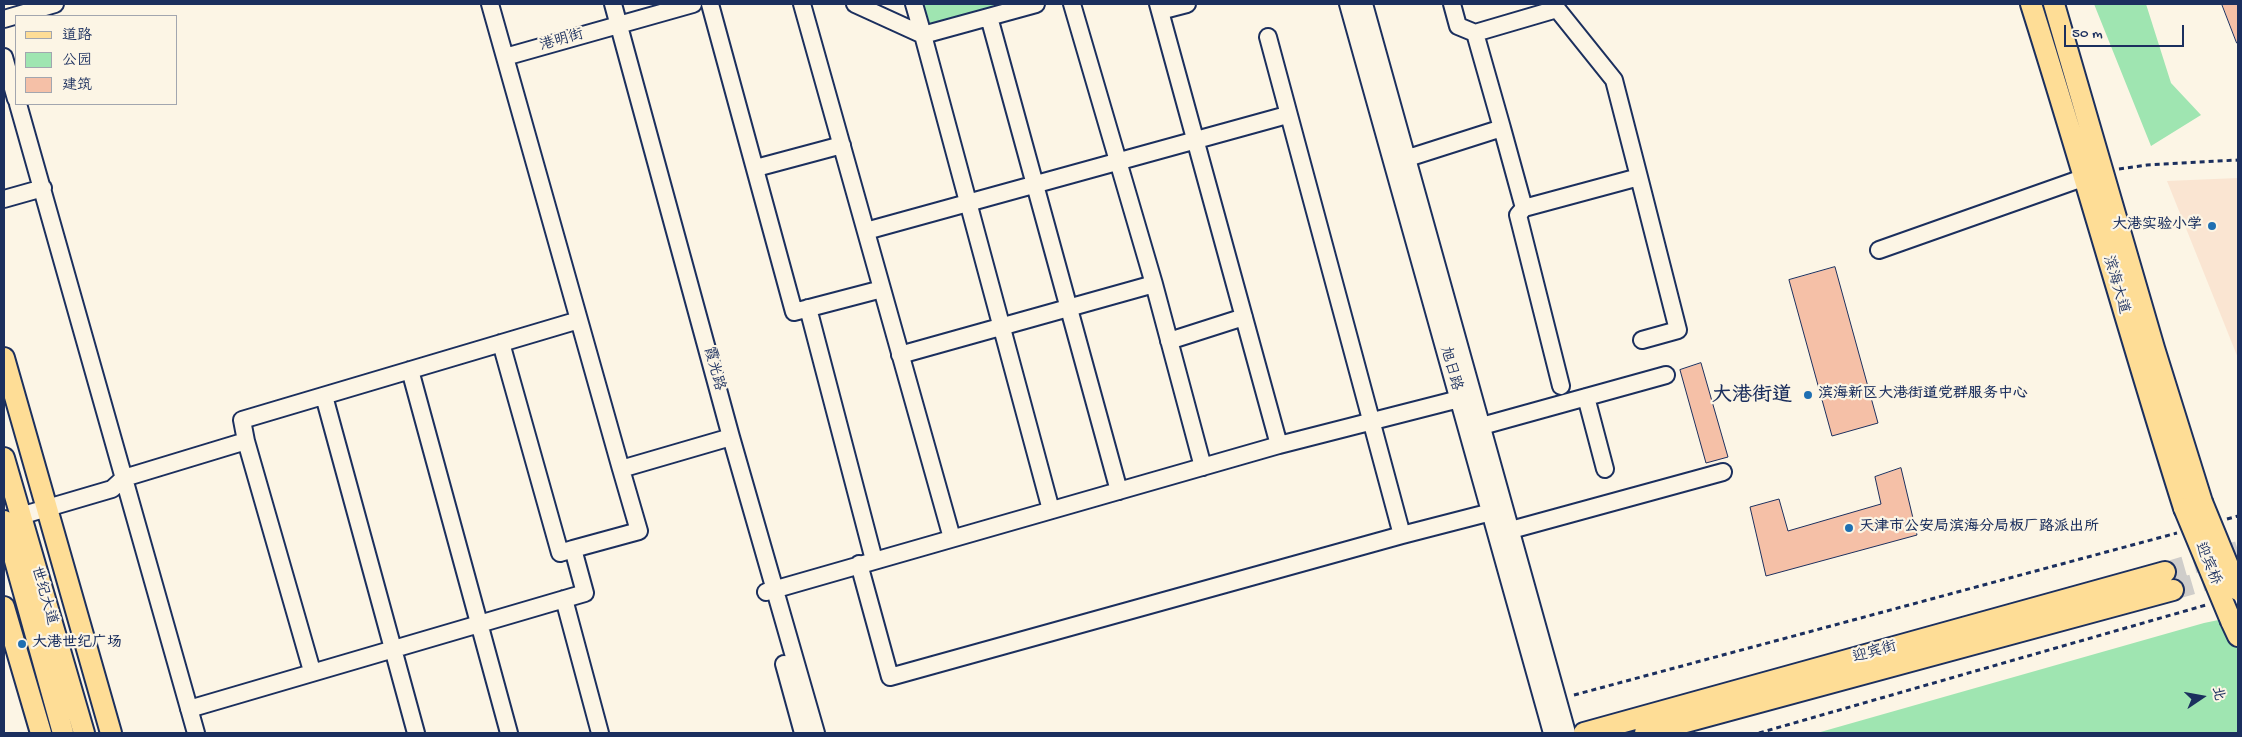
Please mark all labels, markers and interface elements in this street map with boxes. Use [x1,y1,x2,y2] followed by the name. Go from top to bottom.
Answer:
[15,15,178,105] legend
[2067,15,2187,47] scale bar
[2072,25,2103,43] text: 50 m
[538,26,586,56] street label: 港明街
[62,27,92,45] text: 道路
[62,52,92,70] text: 公园
[62,77,92,95] text: 建筑
[2112,217,2202,235] place label: 大港实验小学
[2206,220,2218,232] marker: 大港实验小学
[2098,254,2132,316] street label: 滨海大道
[698,345,728,393] street label: 霞光路
[1435,345,1465,393] street label: 旭日路
[1712,385,1792,409] district label: 大港街道
[1818,386,2028,404] place label: 滨海新区大港街道党群服务中心
[1802,389,1814,401] marker: 滨海新区大港街道党群服务中心
[1859,519,2099,537] place label: 天津市公安局滨海分局板厂路派出所
[1843,522,1855,534] marker: 天津市公安局滨海分局板厂路派出所
[2190,540,2224,588] street label: 迎宾桥
[26,565,60,627] street label: 世纪大道
[32,635,122,653] place label: 大港世纪广场
[16,638,28,650] marker: 大港世纪广场
[1851,638,1899,668] street label: 迎宾街
[2177,672,2227,722] north arrow
[2207,685,2227,702] text: 北

